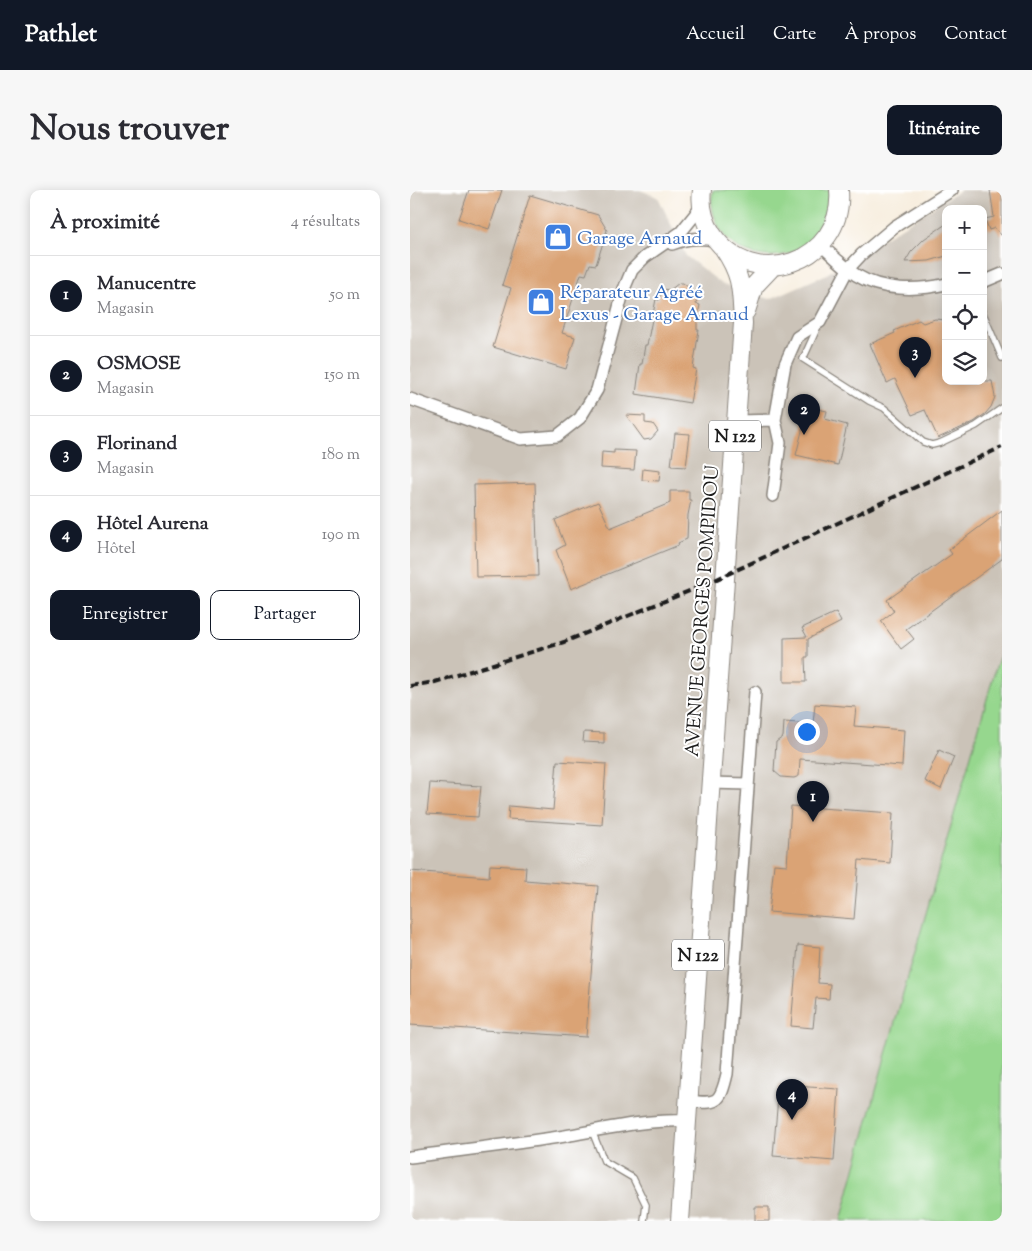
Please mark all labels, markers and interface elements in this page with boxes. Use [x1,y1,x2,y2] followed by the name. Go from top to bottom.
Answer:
[25,18,97,52] text: Pathlet
[686,22,745,48] text: Accueil
[773,22,817,48] text: Carte
[845,22,916,48] text: À propos
[944,22,1007,48] text: Contact
[30,105,229,156] text: Nous trouver
[887,105,1002,155] button: Itinéraire
[942,205,987,385] map controls
[942,205,987,250] button: +
[50,208,160,238] text: À proximité
[291,211,360,234] text: 4 résultats
[543,222,573,252] shop icon: Garage Arnaud
[577,226,703,253] place label: Garage Arnaud
[942,250,987,295] button: −
[97,271,196,298] text: Manucentre
[560,280,749,329] place label: Réparateur Agréé Lexus - Garage Arnaud
[63,284,69,307] text: 1
[329,284,360,307] text: 50 m
[526,287,556,317] shop icon: Réparateur Agréé Lexus - Garage Arnaud
[942,295,987,340] button: locate
[97,298,154,321] text: Magasin
[899,337,931,378] pin: 3
[942,340,987,385] button: layers
[97,351,180,378] text: OSMOSE
[62,364,70,387] text: 2
[324,364,360,387] text: 150 m
[97,378,154,401] text: Magasin
[788,394,820,435] pin: 2
[709,420,761,452] road number: N 122
[97,431,177,458] text: Florinand
[63,444,69,467] text: 3
[321,444,360,467] text: 180 m
[97,458,154,481] text: Magasin
[680,464,727,758] street label: AVENUE GEORGES POMPIDOU
[97,511,209,538] text: Hôtel Aurena
[62,524,70,547] text: 4
[322,524,360,547] text: 190 m
[97,538,136,561] text: Hôtel
[50,590,200,640] button: Enregistrer
[210,590,360,640] button: Partager
[794,719,820,745] your location
[797,781,829,822] pin: 1
[672,940,724,970] road number: N 122
[776,1079,808,1120] pin: 4

